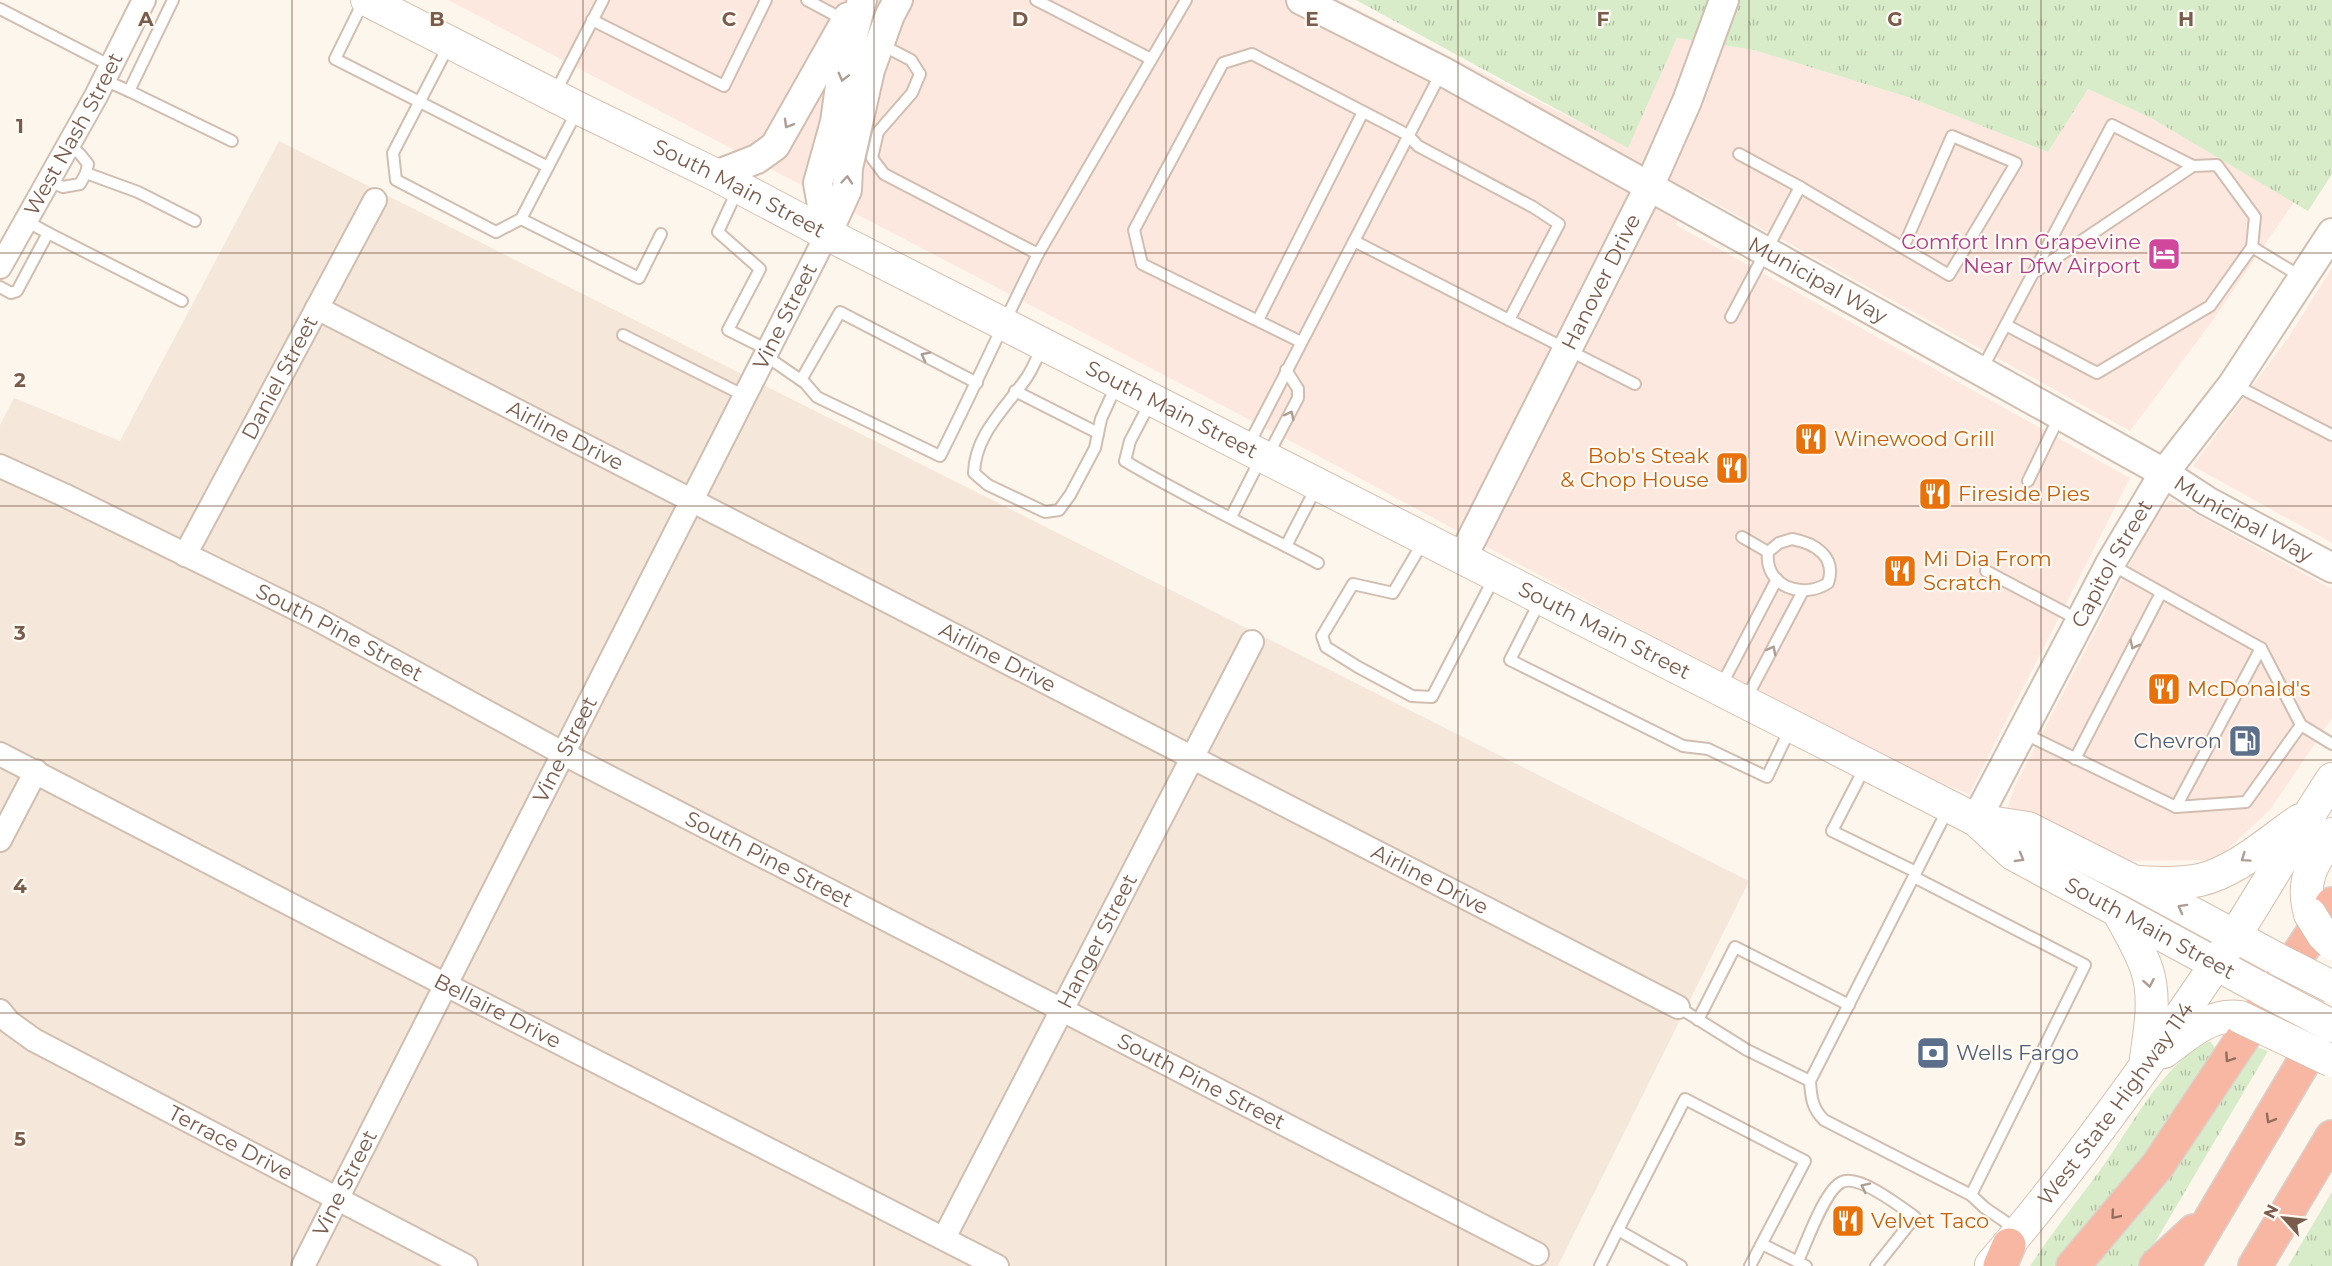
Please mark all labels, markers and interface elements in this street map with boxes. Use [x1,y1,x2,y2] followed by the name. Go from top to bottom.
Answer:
[137,7,154,31] text: A
[429,7,445,31] text: B
[722,7,737,31] text: C
[1012,7,1028,31] text: D
[1305,7,1319,31] text: E
[1597,7,1610,31] text: F
[1887,7,1903,31] text: G
[2178,7,2194,31] text: H
[18,48,128,220] street label: West Nash Street
[837,72,850,82] one-way arrow
[16,114,24,138] text: 1
[783,118,795,128] one-way arrow
[649,133,829,243] street label: South Main Street
[840,175,853,185] one-way arrow
[1556,210,1645,354] street label: Hanover Drive
[1901,229,2141,278] place label: Comfort Inn Grapevine Near Dfw Airport
[1744,231,1892,329] street label: Municipal Way
[2146,236,2182,272] hotel icon: Comfort Inn Grapevine Near Dfw Airport
[747,259,822,373] street label: Vine Street
[236,311,323,444] street label: Daniel Street
[921,352,932,363] one-way arrow
[1082,355,1262,464] street label: South Main Street
[14,368,26,392] text: 2
[503,395,628,475] street label: Airline Drive
[1283,410,1294,421] one-way arrow
[1793,421,1829,457] restaurant icon: Winewood Grill
[1834,426,1995,451] place label: Winewood Grill
[1560,443,1709,492] place label: Bob's Steak & Chop House
[1714,450,1750,486] restaurant icon: Bob's Steak & Chop House
[2170,470,2317,568] street label: Municipal Way
[1917,476,1953,512] restaurant icon: Fireside Pies
[1958,481,2090,506] place label: Fireside Pies
[2066,495,2157,632] street label: Capitol Street
[1923,546,2052,595] place label: Mi Dia From Scratch
[1882,553,1918,589] restaurant icon: Mi Dia From Scratch
[1515,576,1695,684] street label: South Main Street
[252,578,427,686] street label: South Pine Street
[935,617,1060,697] street label: Airline Drive
[13,621,26,645] text: 3
[2130,639,2141,650] one-way arrow
[1765,646,1776,656] one-way arrow
[2146,671,2182,707] restaurant icon: McDonald's
[2187,676,2310,701] place label: McDonald's
[527,692,602,807] street label: Vine Street
[2227,723,2263,759] fuel station icon: Chevron
[2134,728,2222,753] place label: Chevron
[681,805,857,912] street label: South Pine Street
[1368,839,1493,919] street label: Airline Drive
[2014,850,2024,862] one-way arrow
[2241,851,2252,862] one-way arrow
[1052,869,1142,1013] street label: Hanger Street
[2061,872,2240,984] street label: South Main Street
[13,874,27,898] text: 4
[2178,904,2189,916] one-way arrow
[430,968,565,1054] street label: Bellaire Drive
[2143,979,2155,988] one-way arrow
[2032,997,2198,1210] street label: West State Highway 114
[1113,1028,1290,1134] street label: South Pine Street
[1915,1035,1951,1071] bank icon: Wells Fargo
[1956,1040,2079,1065] place label: Wells Fargo
[2226,1051,2237,1062] one-way arrow
[165,1100,297,1185] street label: Terrace Drive
[2265,1113,2277,1123] one-way arrow
[307,1126,382,1240] street label: Vine Street
[14,1127,26,1151] text: 5
[1861,1182,1872,1194] one-way arrow
[2254,1188,2314,1248] north arrow
[2260,1201,2282,1221] text: N
[1830,1203,1866,1239] restaurant icon: Velvet Taco
[1871,1208,1989,1233] place label: Velvet Taco
[2111,1209,2122,1220] one-way arrow

